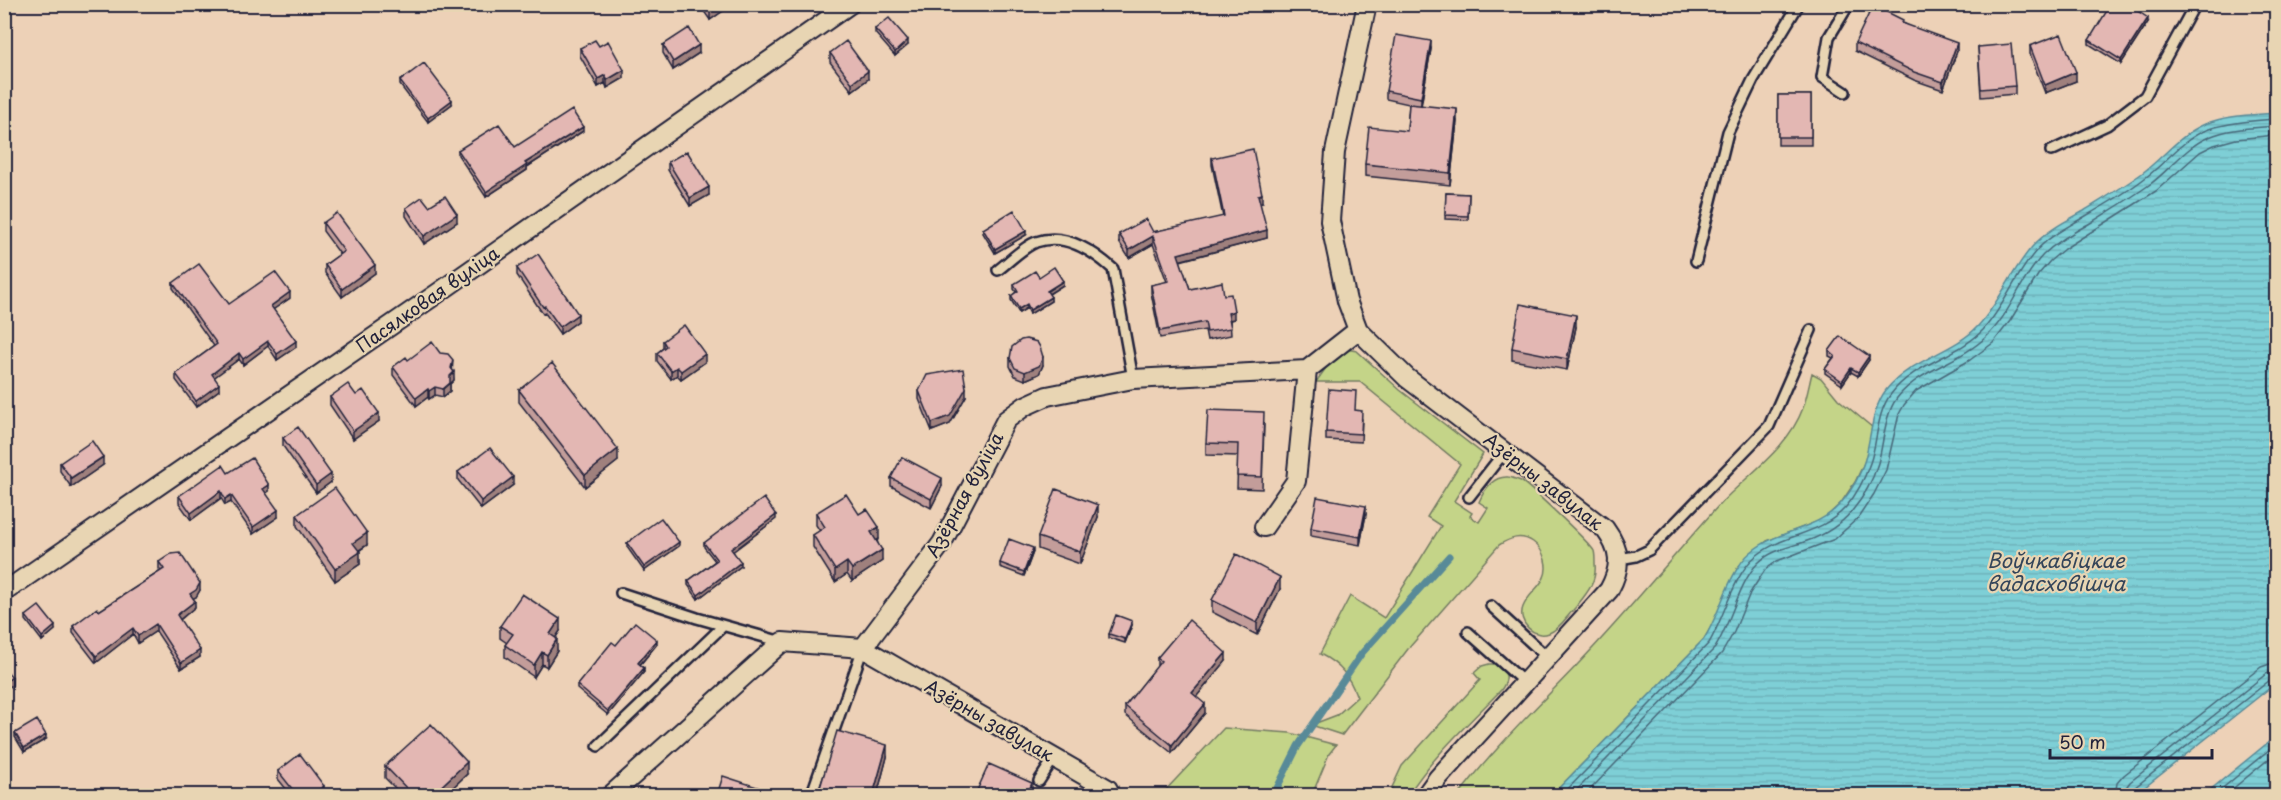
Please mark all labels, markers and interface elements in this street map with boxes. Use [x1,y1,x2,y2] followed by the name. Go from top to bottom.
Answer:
[350,239,504,358] street label: Пасялковая вуліца
[1478,426,1610,536] street label: Азёрны завулак
[918,427,1009,562] street label: Азёрная вуліца
[1987,545,2127,598] water label: Воўчкавіцкае вадасховішча
[920,672,1060,768] street label: Азёрны завулак
[2050,722,2212,760] scale bar
[2059,728,2106,755] text: 50 m

